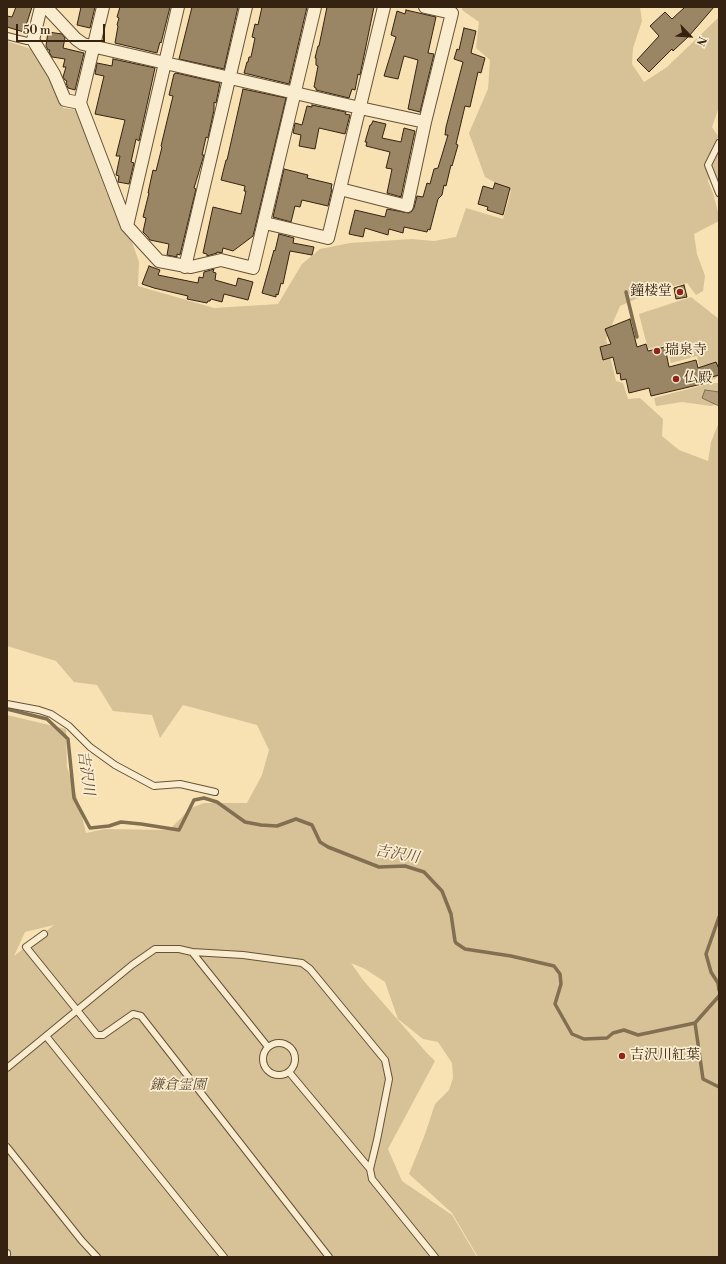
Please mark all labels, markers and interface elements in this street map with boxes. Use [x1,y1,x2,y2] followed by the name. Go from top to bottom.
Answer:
[18,16,107,42] scale bar
[670,16,710,56] north arrow
[23,23,51,38] text: 50 m
[693,34,709,48] text: N
[630,284,672,300] place label: 鐘楼堂
[675,287,685,297] marker: 鐘楼堂
[665,343,707,359] place label: 瑞泉寺
[652,346,662,356] marker: 瑞泉寺
[684,371,712,387] place label: 仏殿
[671,374,681,384] marker: 仏殿
[73,749,97,797] water label: 吉沢川
[373,842,421,868] water label: 吉沢川
[630,1048,700,1064] place label: 吉沢川紅葉
[617,1051,627,1061] marker: 吉沢川紅葉
[150,1078,206,1094] park label: 鎌倉霊園

